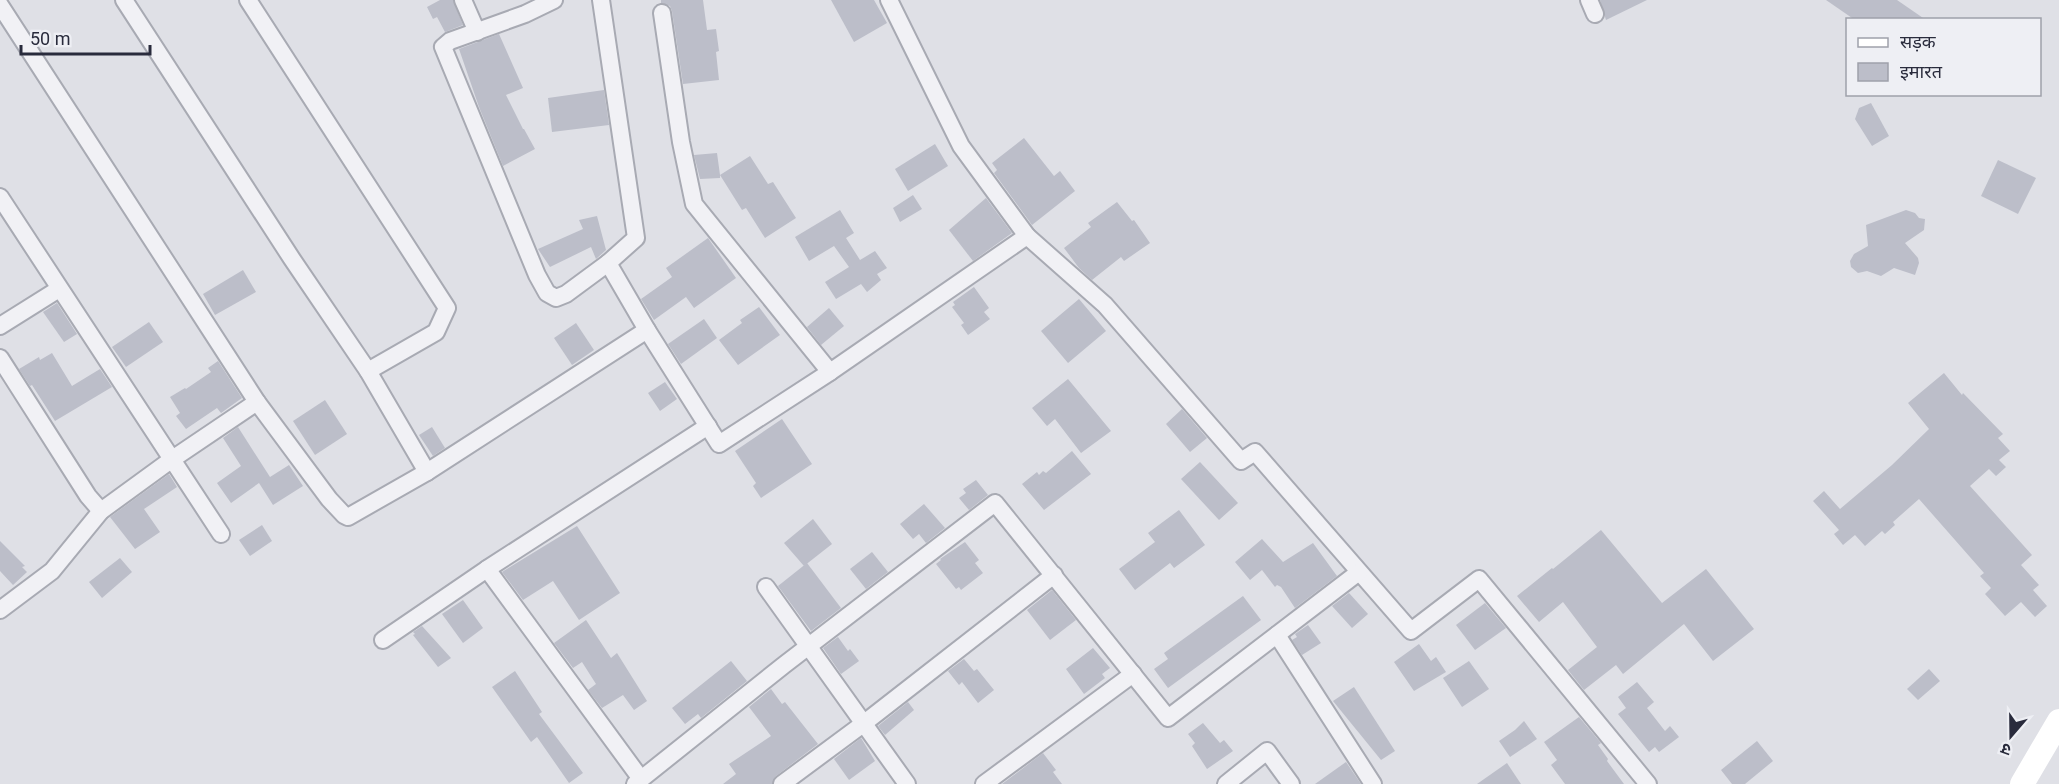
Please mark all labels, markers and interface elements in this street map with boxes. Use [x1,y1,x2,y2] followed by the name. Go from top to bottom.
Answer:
[21,18,150,56] scale bar
[1846,18,2041,96] legend
[30,28,70,49] text: 50 m
[1900,31,1937,52] text: सड़क
[1900,61,1943,82] text: इमारत
[1981,706,2041,766] north arrow
[1998,739,2014,760] text: उ

